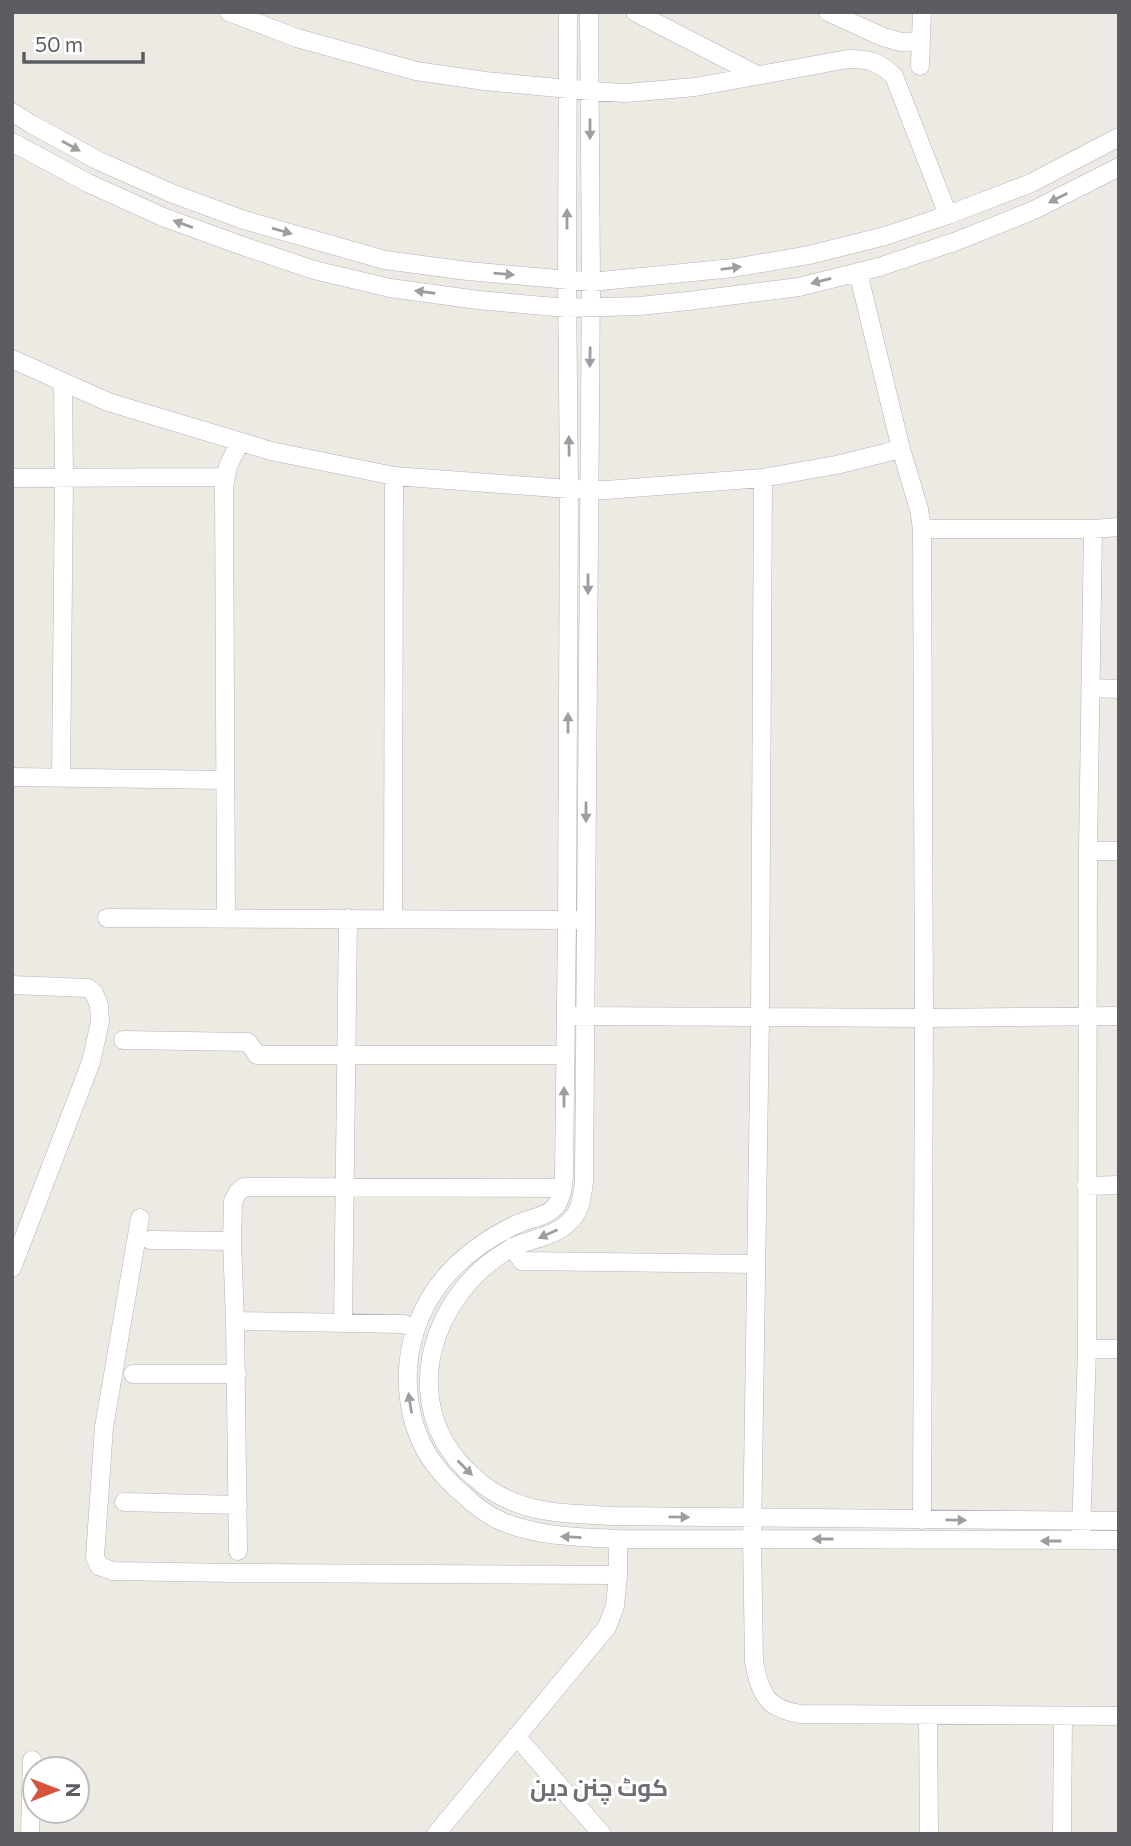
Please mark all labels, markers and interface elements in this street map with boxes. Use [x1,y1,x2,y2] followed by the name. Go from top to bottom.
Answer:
[24,21,144,65] scale bar
[35,31,83,56] text: 50 m
[584,119,596,141] one-way arrow
[62,140,81,152] one-way arrow
[1048,193,1068,204] one-way arrow
[561,208,573,230] one-way arrow
[172,219,193,230] one-way arrow
[272,226,293,236] one-way arrow
[720,262,742,273] one-way arrow
[494,269,516,280] one-way arrow
[810,276,832,287] one-way arrow
[413,287,435,298] one-way arrow
[584,346,596,368] one-way arrow
[563,435,575,457] one-way arrow
[582,574,594,596] one-way arrow
[562,712,574,734] one-way arrow
[581,801,592,823] one-way arrow
[559,1086,570,1108] one-way arrow
[538,1228,558,1240] one-way arrow
[404,1391,415,1413] one-way arrow
[456,1459,472,1476] one-way arrow
[668,1511,690,1523] one-way arrow
[945,1514,967,1526] one-way arrow
[560,1531,582,1542] one-way arrow
[812,1533,834,1545] one-way arrow
[1039,1535,1061,1547] one-way arrow
[21,1755,91,1825] north arrow
[530,1772,668,1805] district label: کوٹ چنن دین
[62,1783,85,1797] text: N

